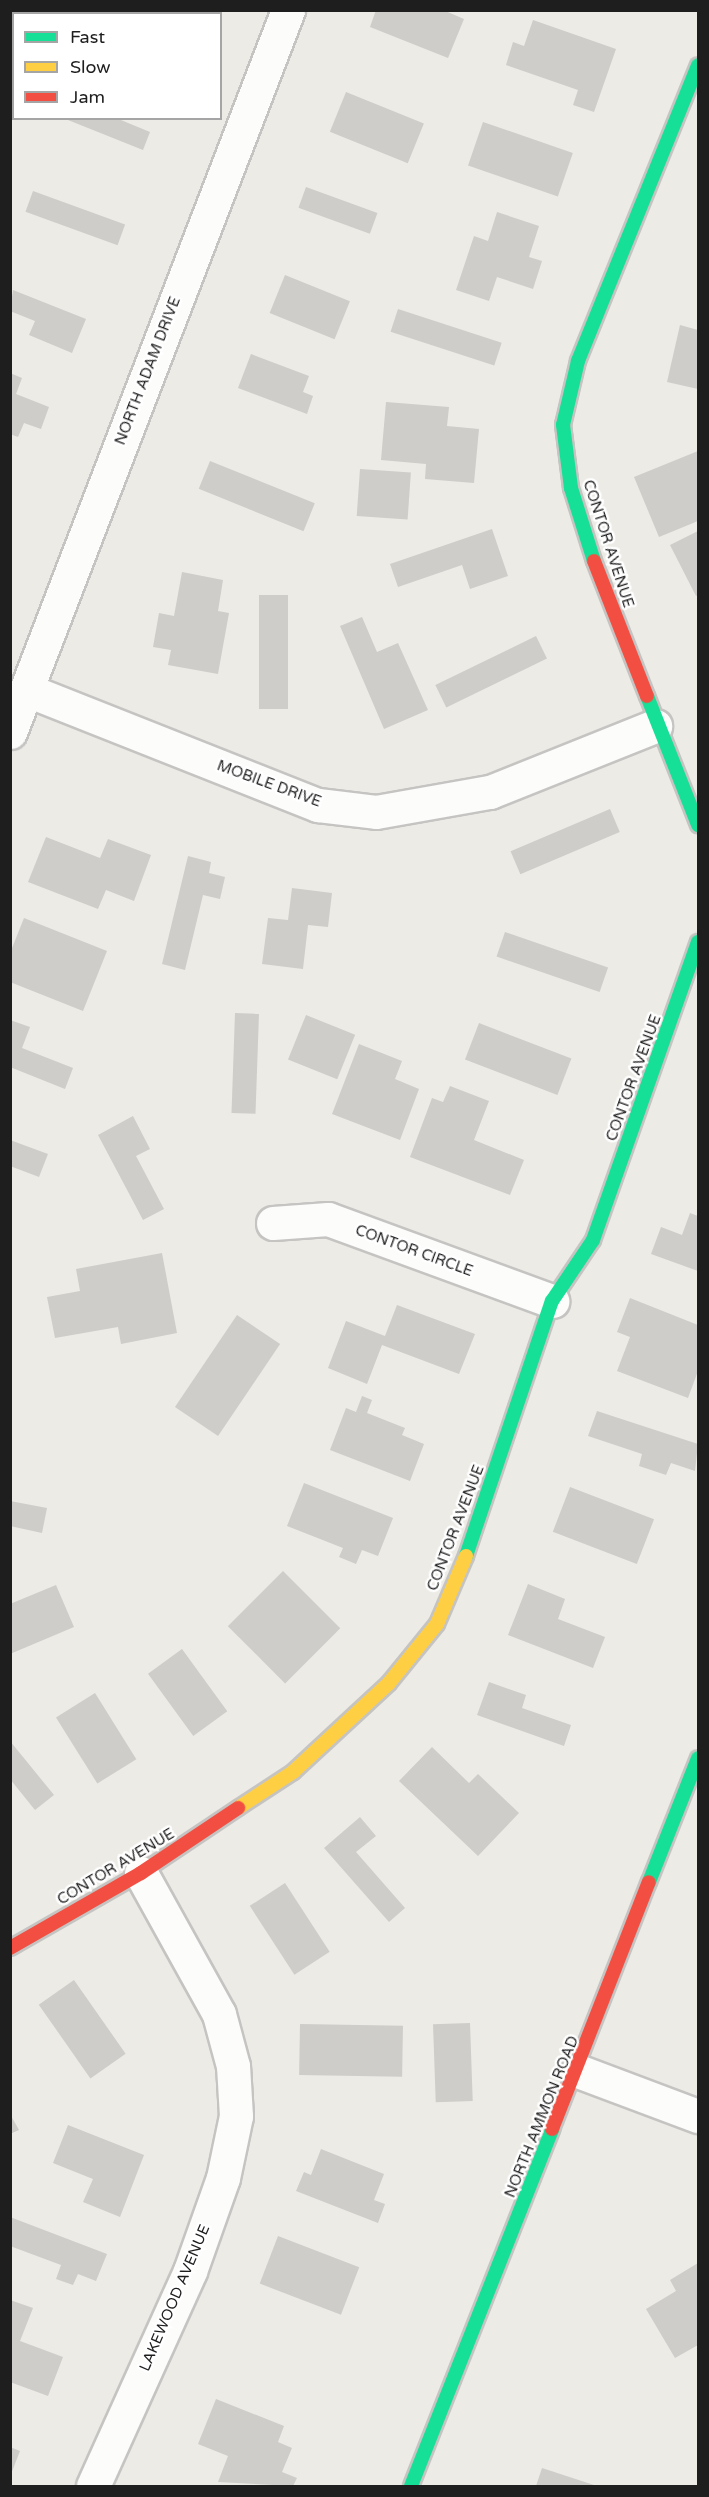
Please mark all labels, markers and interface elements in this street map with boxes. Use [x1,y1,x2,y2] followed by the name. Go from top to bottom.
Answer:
[12,12,222,120] legend
[70,26,105,48] text: Fast
[70,56,111,78] text: Slow
[70,86,105,108] text: Jam
[111,294,185,448] street label: NORTH ADAM DRIVE
[579,478,637,610] street label: CONTOR AVENUE
[214,757,324,811] street label: MOBILE DRIVE
[603,1012,665,1144] street label: CONTOR AVENUE
[353,1221,475,1281] street label: CONTOR CIRCLE
[424,1463,488,1593] street label: CONTOR AVENUE
[54,1825,178,1909] street label: CONTOR AVENUE
[501,2034,583,2200] street label: NORTH AMMON ROAD
[136,2222,214,2374] street label: LAKEWOOD AVENUE

